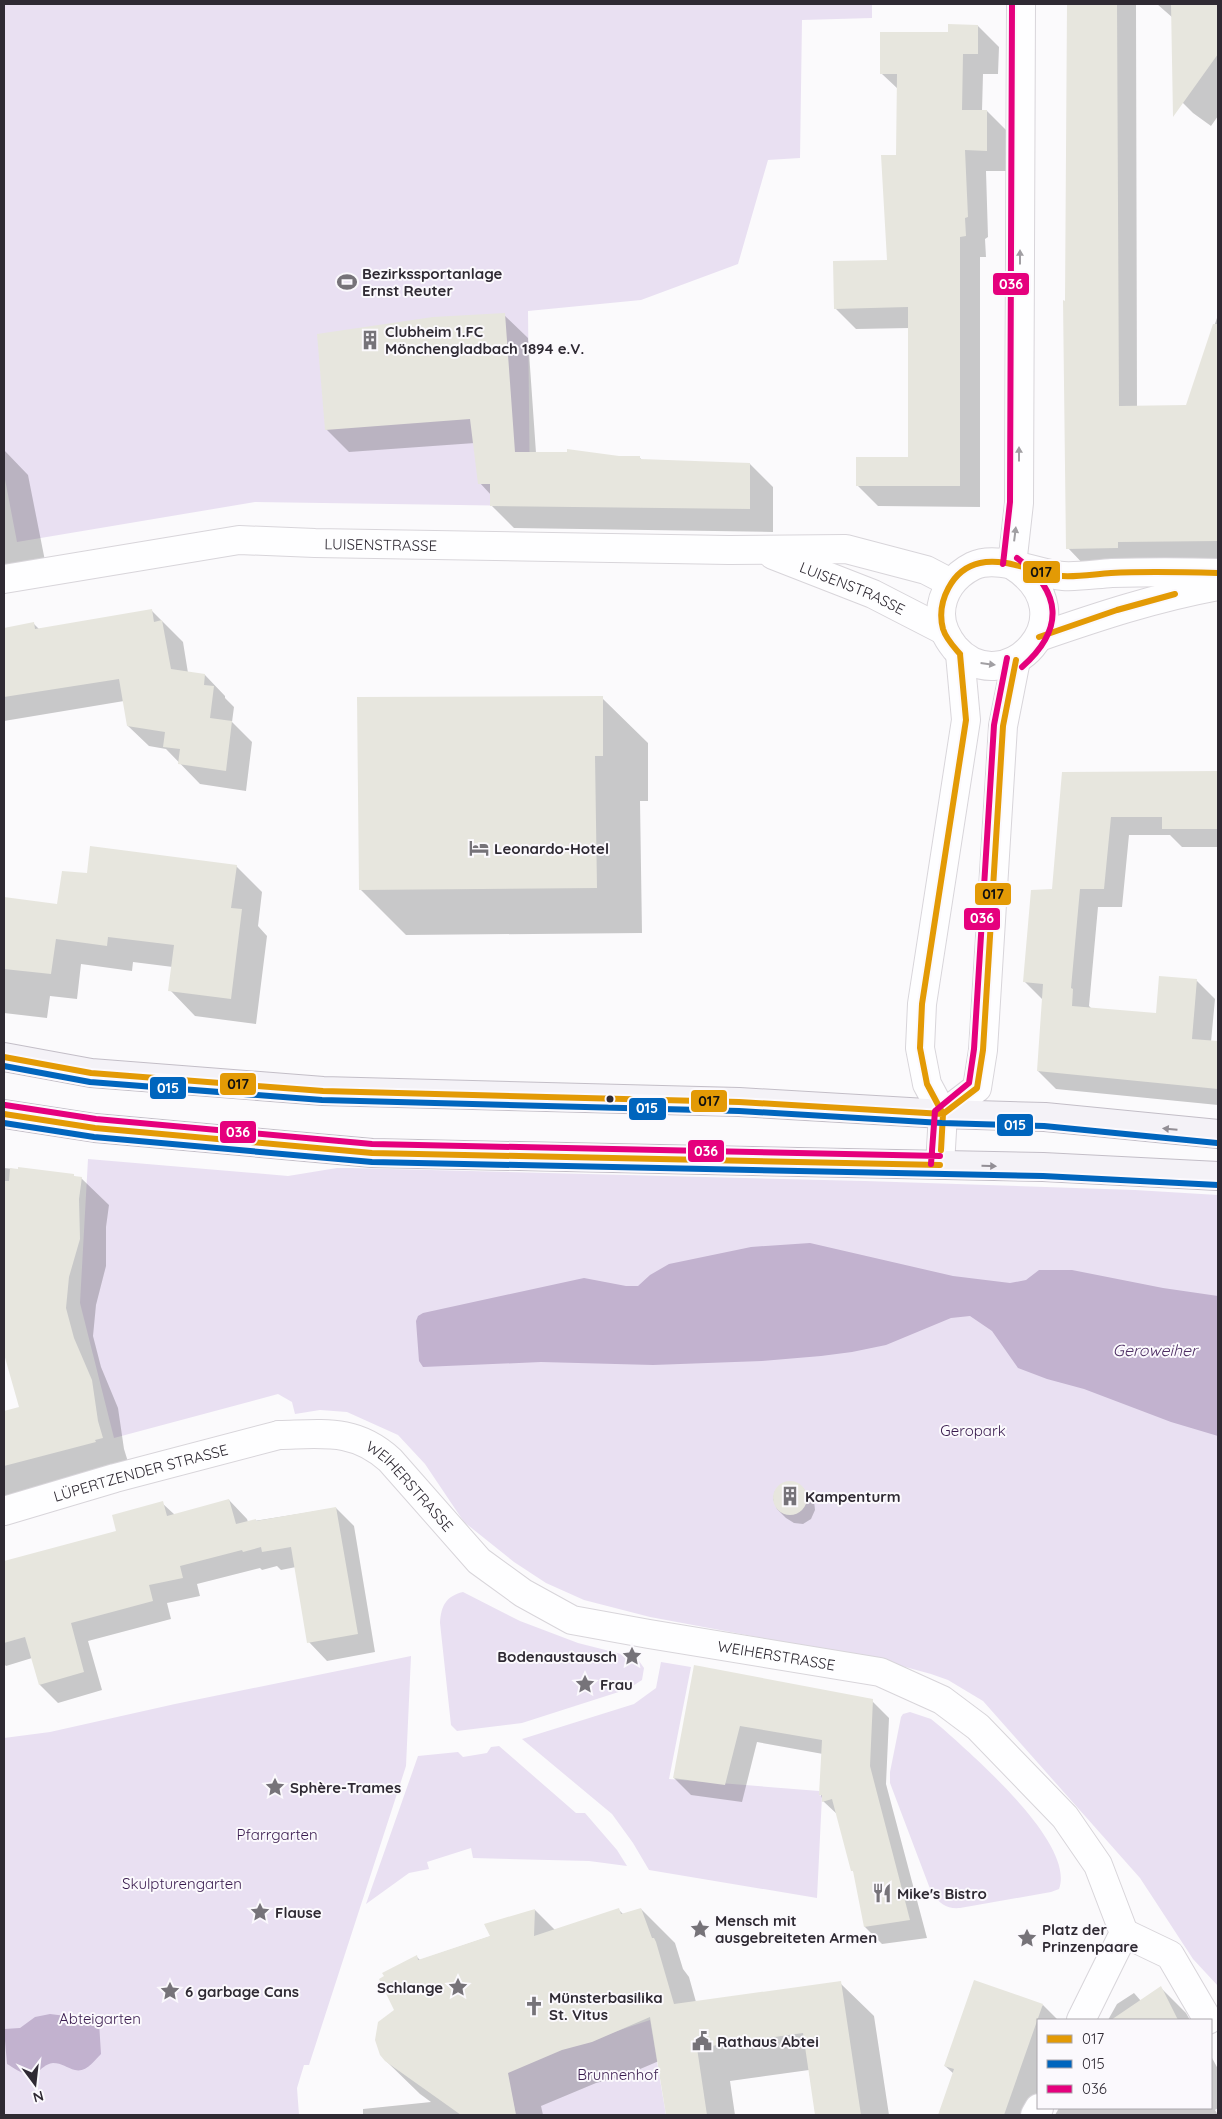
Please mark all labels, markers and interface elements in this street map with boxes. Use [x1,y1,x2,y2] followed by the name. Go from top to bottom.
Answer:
[1016,249,1024,265] one-way arrow
[362,264,502,300] place label: Bezirkssportanlage Ernst Reuter
[336,271,358,293] sports icon: Bezirkssportanlage Ernst Reuter
[992,272,1030,296] line badge: 036
[999,275,1023,293] text: 036
[385,322,584,358] place label: Clubheim 1.FC Mönchengladbach 1894 e.V.
[359,329,381,351] building icon: Clubheim 1.FC Mönchengladbach 1894 e.V.
[1015,446,1023,462] one-way arrow
[1011,526,1019,542] one-way arrow
[324,534,437,555] street label: LUISENSTRASSE
[797,557,908,618] street label: LUISENSTRASSE
[1022,560,1061,584] line badge: 017
[1030,563,1052,581] text: 017
[980,660,996,668] one-way arrow
[468,837,490,859] hotel icon: Leonardo-Hotel
[494,839,609,858] place label: Leonardo-Hotel
[974,882,1012,906] line badge: 017
[982,885,1004,903] text: 017
[963,907,1001,931] line badge: 036
[970,909,994,927] text: 036
[219,1072,257,1096] line badge: 017
[227,1075,249,1093] text: 017
[149,1076,187,1100] line badge: 015
[157,1079,179,1097] text: 015
[690,1089,728,1113] line badge: 017
[698,1092,720,1110] text: 017
[605,1094,615,1104] unlabelled marker
[628,1097,667,1121] line badge: 015
[636,1099,658,1117] text: 015
[996,1113,1034,1137] line badge: 015
[1004,1116,1026,1134] text: 015
[219,1120,257,1144] line badge: 036
[226,1123,250,1141] text: 036
[1161,1125,1177,1133] one-way arrow
[687,1139,725,1163] line badge: 036
[694,1142,718,1160] text: 036
[981,1162,997,1170] one-way arrow
[1113,1340,1199,1360] water label: Geroweiher
[940,1421,1006,1440] park label: Geropark
[363,1436,458,1535] street label: WEIHERSTRASSE
[51,1439,230,1505] street label: LÜPERTZENDER STRASSE
[779,1485,801,1507] building icon: Kampenturm
[805,1487,901,1506] place label: Kampenturm
[716,1636,837,1674] street label: WEIHERSTRASSE
[621,1645,643,1667] place icon: Bodenaustausch
[497,1647,617,1666] place label: Bodenaustausch
[574,1673,596,1695] place icon: Frau
[600,1675,633,1694] place label: Frau
[264,1776,286,1798] place icon: Sphère-Trames
[290,1778,401,1797] place label: Sphère-Trames
[236,1825,318,1844] park label: Pfarrgarten
[122,1874,242,1893] park label: Skulpturengarten
[871,1882,893,1904] restaurant icon: Mike's Bistro
[897,1884,987,1903] place label: Mike's Bistro
[249,1901,271,1923] place icon: Flause
[275,1903,322,1922] place label: Flause
[715,1911,877,1947] place label: Mensch mit ausgebreiteten Armen
[689,1918,711,1940] place icon: Mensch mit ausgebreiteten Armen
[1042,1920,1139,1956] place label: Platz der Prinzenpaare
[1016,1927,1038,1949] place icon: Platz der Prinzenpaare
[447,1976,469,1998] place icon: Schlange
[377,1978,443,1997] place label: Schlange
[159,1980,181,2002] place icon: 6 garbage Cans
[185,1982,299,2001] place label: 6 garbage Cans
[549,1988,663,2024] place label: Münsterbasilika St. Vitus
[523,1995,545,2017] church icon: Münsterbasilika St. Vitus
[59,2009,141,2028] park label: Abteigarten
[1037,2019,1212,2109] legend
[1082,2029,1104,2048] text: 017
[691,2030,713,2052] public building icon: Rathaus Abtei
[717,2032,819,2051] place label: Rathaus Abtei
[1082,2054,1105,2073] text: 015
[10,2059,60,2109] north arrow
[577,2065,659,2084] park label: Brunnenhof
[1082,2079,1107,2098] text: 036
[31,2087,46,2107] text: N

